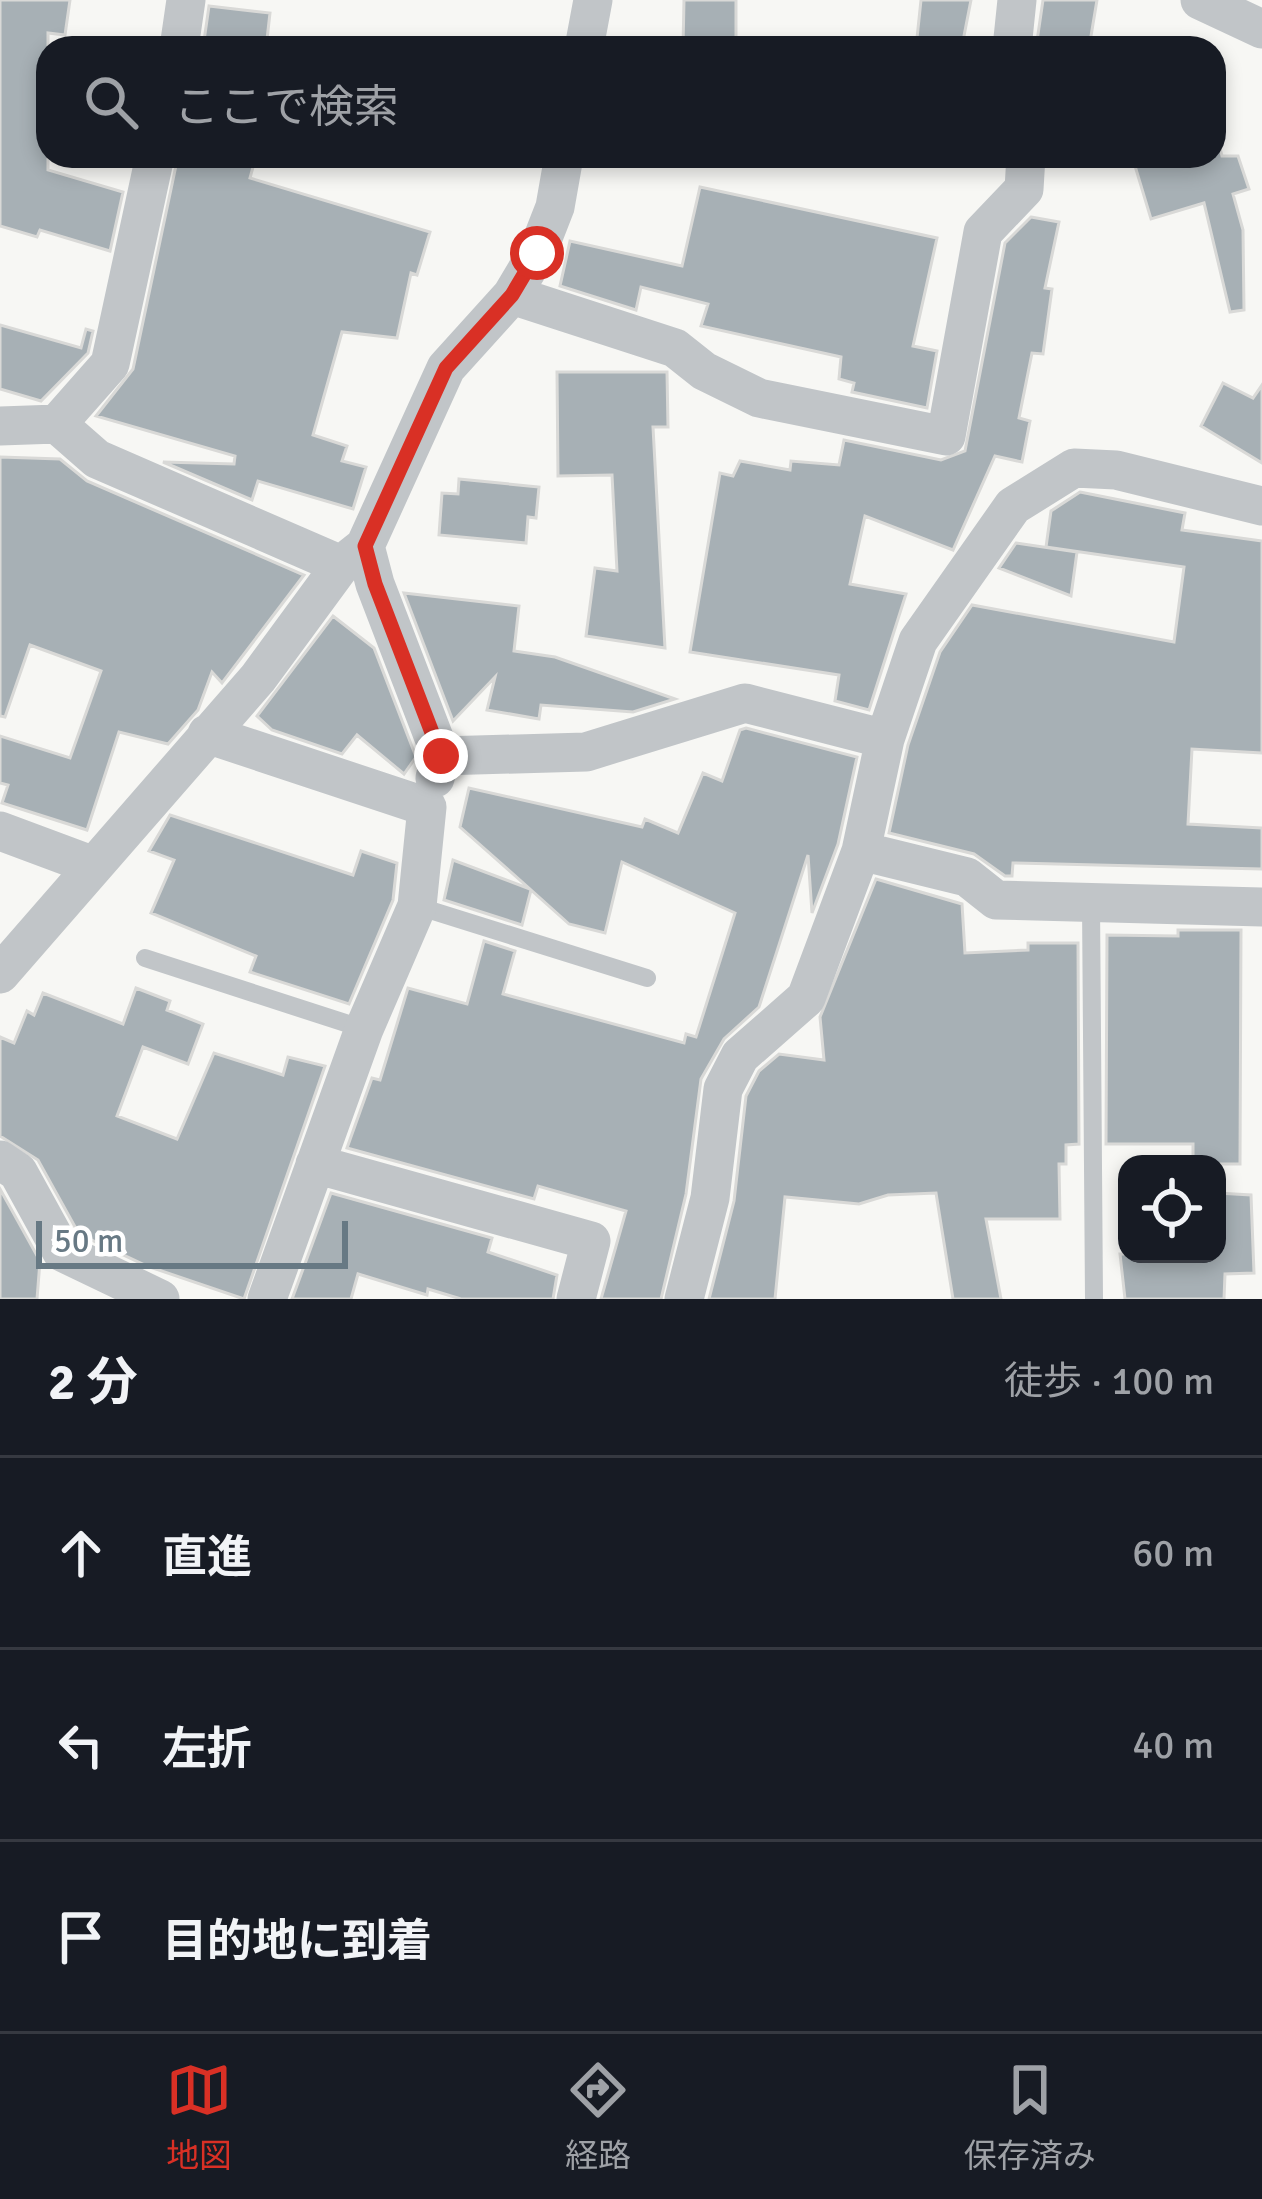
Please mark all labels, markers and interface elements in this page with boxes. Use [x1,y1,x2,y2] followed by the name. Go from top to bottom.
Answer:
[36,36,1226,168] search box
[78,69,144,135] icon: search
[174,80,399,135] text: ここで検索
[510,226,564,280] route start
[414,729,468,783] route end
[1118,1155,1226,1263] map controls
[1118,1155,1226,1263] button: locate
[36,1215,348,1268] scale bar
[54,1221,123,1262] text: 50 m
[48,1351,138,1414] text: 2 分
[1004,1357,1214,1405] text: 徒歩 · 100 m
[48,1520,114,1586] icon: ahead
[1132,1529,1214,1577] text: 60 m
[162,1530,252,1585] text: 直進
[48,1712,114,1778] icon: left
[1132,1721,1214,1769] text: 40 m
[162,1722,252,1777] text: 左折
[48,1904,114,1970] icon: arrive
[162,1914,432,1969] text: 目的地に到着
[166,2057,232,2177] tab: 地図
[565,2057,631,2177] tab: 経路
[964,2057,1096,2177] tab: 保存済み

